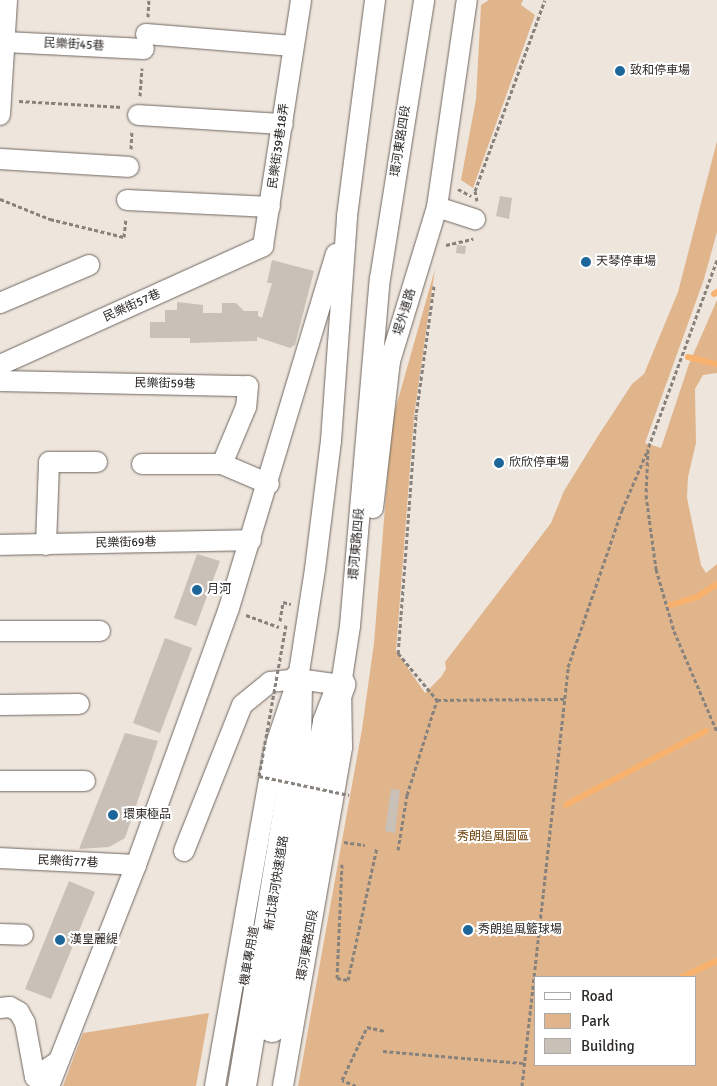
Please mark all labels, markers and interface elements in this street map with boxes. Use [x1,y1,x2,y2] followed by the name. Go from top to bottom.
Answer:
[43,36,105,54] street label: 民樂街45巷
[630,64,690,78] place label: 致和停車場
[614,65,626,77] marker: 致和停車場
[266,102,292,190] street label: 民樂街39巷18弄
[388,104,414,178] street label: 環河東路四段
[596,255,656,269] place label: 天琴停車場
[580,256,592,268] marker: 天琴停車場
[101,287,163,325] street label: 民樂街57巷
[391,287,419,337] street label: 堤外道路
[134,376,196,392] street label: 民樂街59巷
[509,456,569,470] place label: 欣欣停車場
[493,457,505,469] marker: 欣欣停車場
[347,508,367,580] street label: 環河東路四段
[95,535,157,551] street label: 民樂街69巷
[207,583,231,597] place label: 月河
[191,584,203,596] marker: 月河
[123,808,171,822] place label: 環東極品
[107,809,119,821] marker: 環東極品
[457,830,529,844] park label: 秀朗追風園區
[262,834,292,932] street label: 新北環河快速道路
[37,853,99,871] street label: 民樂街77巷
[295,908,321,982] street label: 環河東路四段
[478,923,562,937] place label: 秀朗追風籃球場
[462,924,474,936] marker: 秀朗追風籃球場
[238,925,262,987] street label: 機車專用道
[70,933,118,947] place label: 漢皇麗緹
[54,934,66,946] marker: 漢皇麗緹
[534,976,697,1066] legend
[581,987,613,1005] text: Road
[581,1012,610,1030] text: Park
[581,1037,635,1055] text: Building

